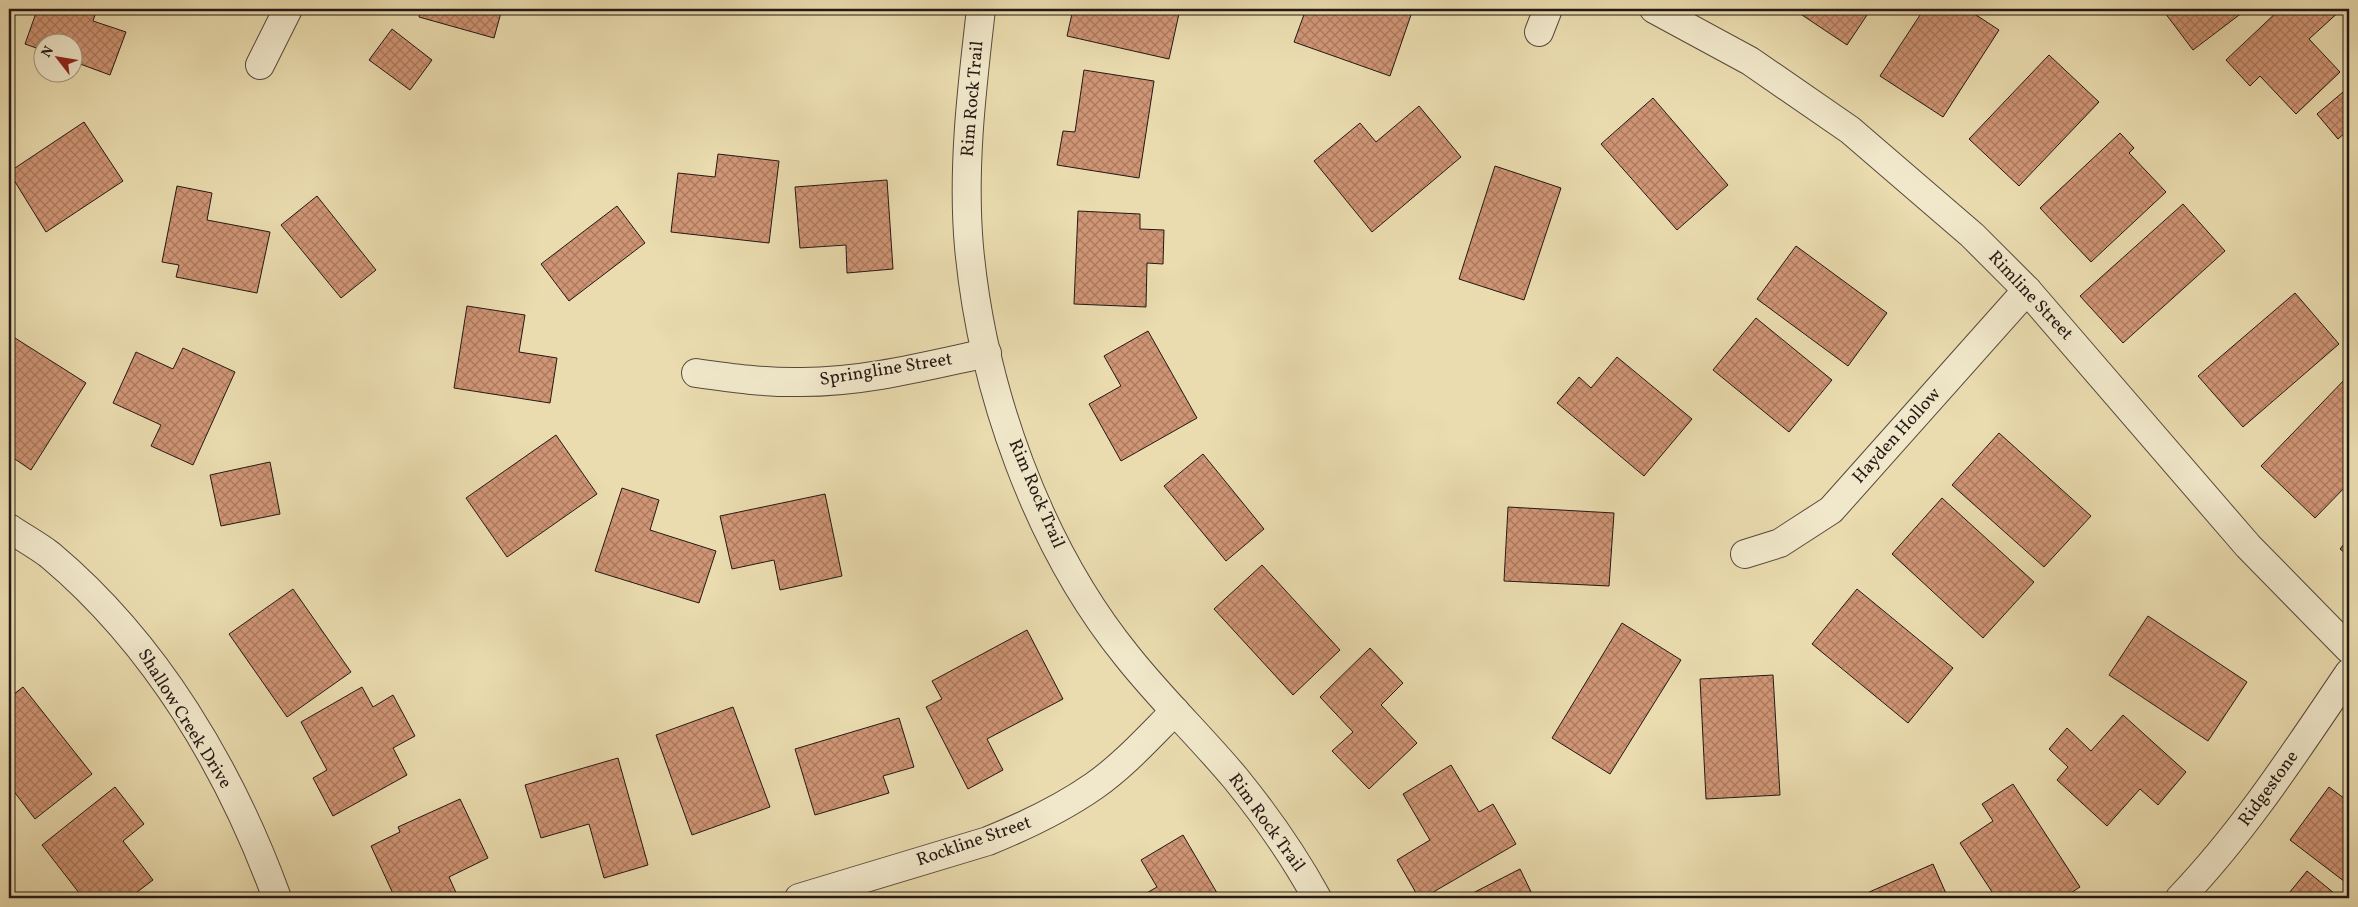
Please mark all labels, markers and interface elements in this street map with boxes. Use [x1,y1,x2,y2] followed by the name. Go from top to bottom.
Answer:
[32,32,82,82] north arrow
[955,40,991,158] street label: Rim Rock Trail
[37,43,59,61] text: N
[1982,246,2078,346] street label: Rimline Street
[818,347,954,393] street label: Springline Street
[1847,382,1947,490] street label: Hayden Hollow
[1002,436,1070,552] street label: Rim Rock Trail
[131,644,237,794] street label: Shallow Creek Drive
[2233,746,2305,832] street label: Ridgestone
[1222,769,1310,877] street label: Rim Rock Trail
[913,811,1035,873] street label: Rockline Street

